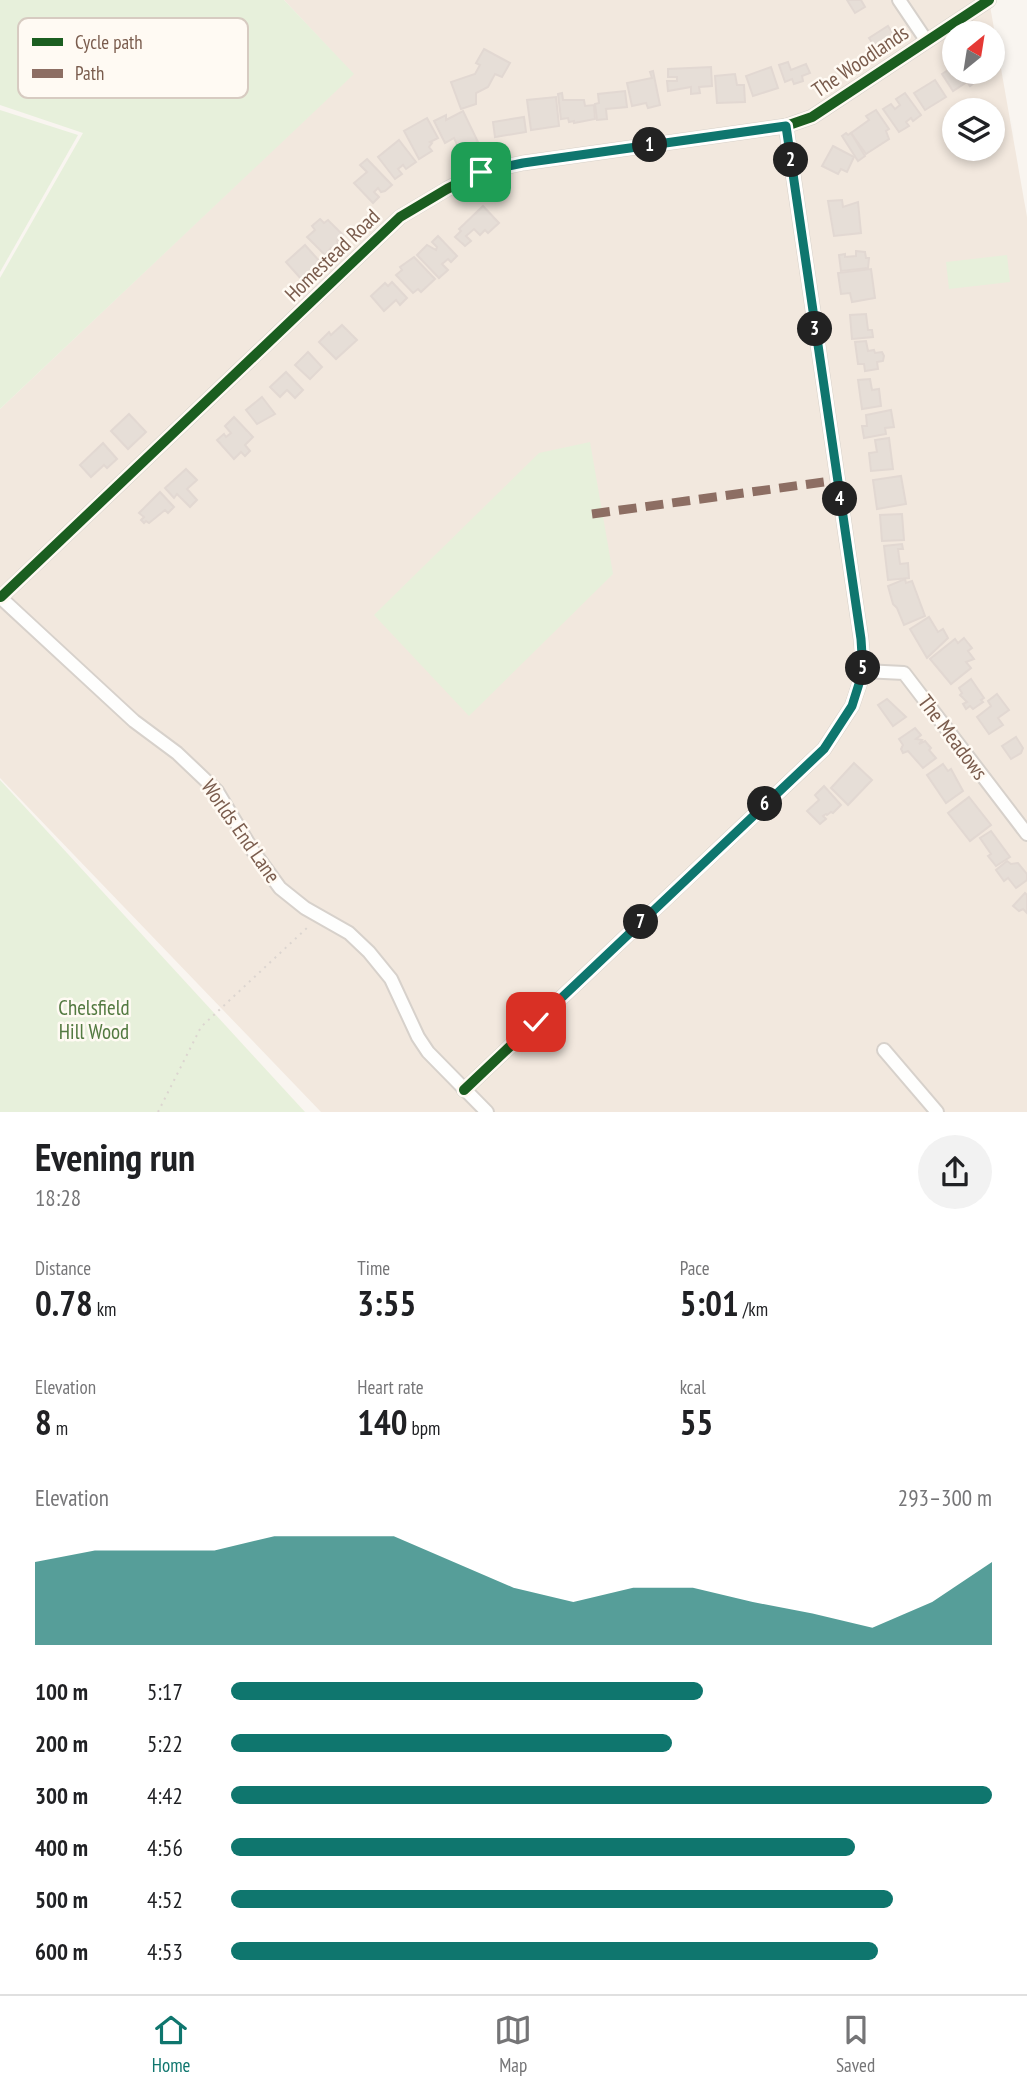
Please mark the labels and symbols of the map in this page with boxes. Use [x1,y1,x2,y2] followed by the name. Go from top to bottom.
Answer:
[18,18,248,98] legend
[807,19,913,103] street label: The Woodlands
[942,21,1004,84] north arrow
[75,30,143,54] text: Cycle path
[75,61,104,85] text: Path
[632,128,668,162] pin: 1
[451,142,511,202] pin
[774,142,808,178] pin: 2
[279,203,385,307] street label: Homestead Road
[798,312,832,346] pin: 3
[822,482,858,516] pin: 4
[846,650,880,686] pin: 5
[912,689,994,785] street label: The Meadows
[195,774,287,888] street label: Worlds End Lane
[748,786,782,822] pin: 6
[624,904,658,940] pin: 7
[506,992,566,1052] pin
[58,994,130,1045] park label: Chelsfield Hill Wood

